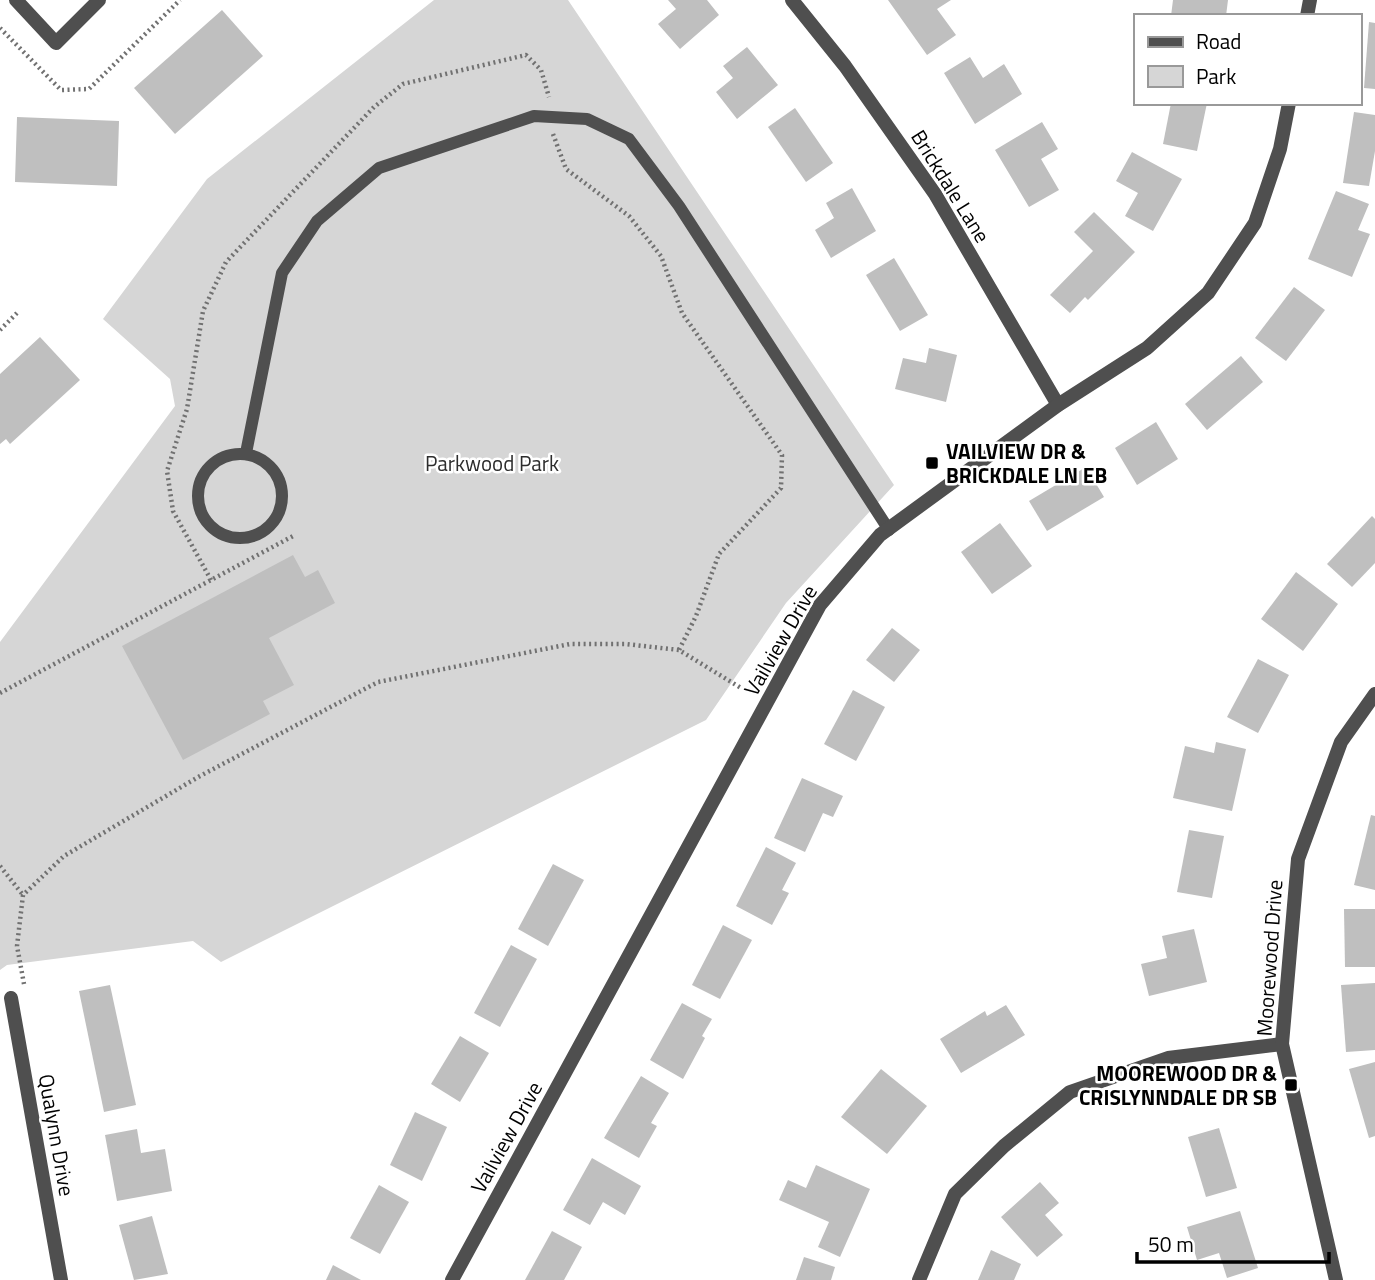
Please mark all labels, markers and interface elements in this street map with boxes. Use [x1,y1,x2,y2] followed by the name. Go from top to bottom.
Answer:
[1134,14,1361,105] legend
[1196,25,1241,57] text: Road
[1196,60,1236,92] text: Park
[904,123,998,249] street label: Brickdale Lane
[946,435,1107,491] place label: VAILVIEW DR & BRICKDALE LN EB
[425,447,559,479] park label: Parkwood Park
[924,455,940,471] marker: VAILVIEW DR & BRICKDALE LN EB
[735,579,825,701] street label: Vailview Drive
[1248,879,1290,1037] street label: Moorewood Drive
[1079,1057,1277,1113] place label: MOOREWOOD DR & CRISLYNNDALE DR SB
[31,1071,83,1199] street label: Qualynn Drive
[462,1075,550,1199] street label: Vailview Drive
[1283,1077,1299,1093] marker: MOOREWOOD DR & CRISLYNNDALE DR SB
[1137,1220,1330,1264] scale bar
[1148,1228,1194,1260] text: 50 m

